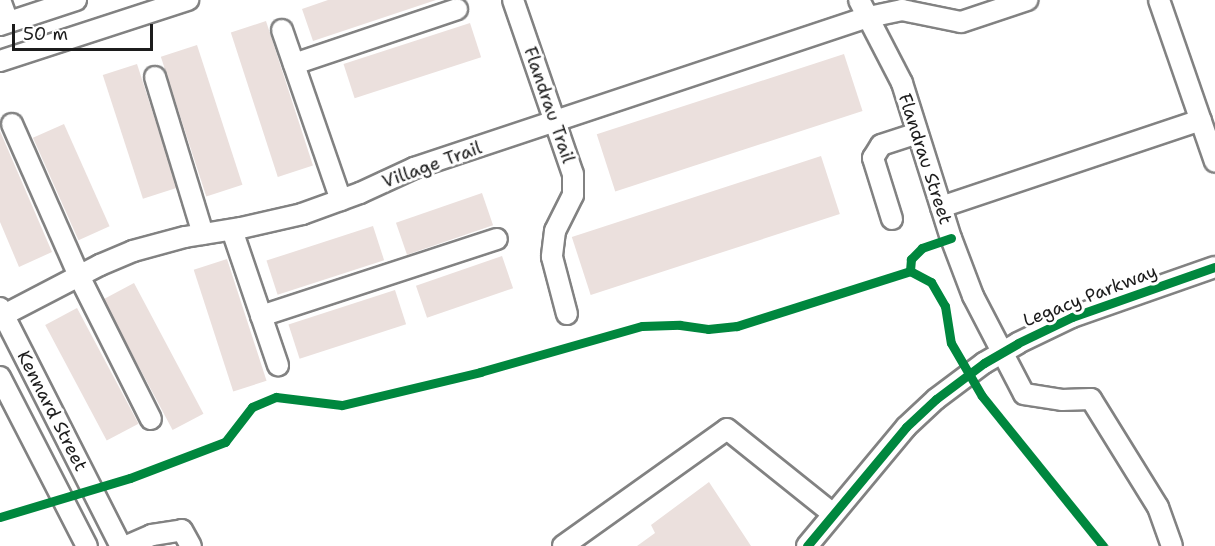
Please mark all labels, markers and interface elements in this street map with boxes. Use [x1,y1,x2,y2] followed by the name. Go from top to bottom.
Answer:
[15,12,156,50] scale bar
[23,22,68,46] text: 50 m
[519,44,579,166] street label: Flandrau Trail
[894,91,956,227] street label: Flandrau Street
[379,137,485,193] street label: Village Trail
[1020,261,1160,331] street label: Legacy Parkway
[12,347,92,475] street label: Kennard Street

